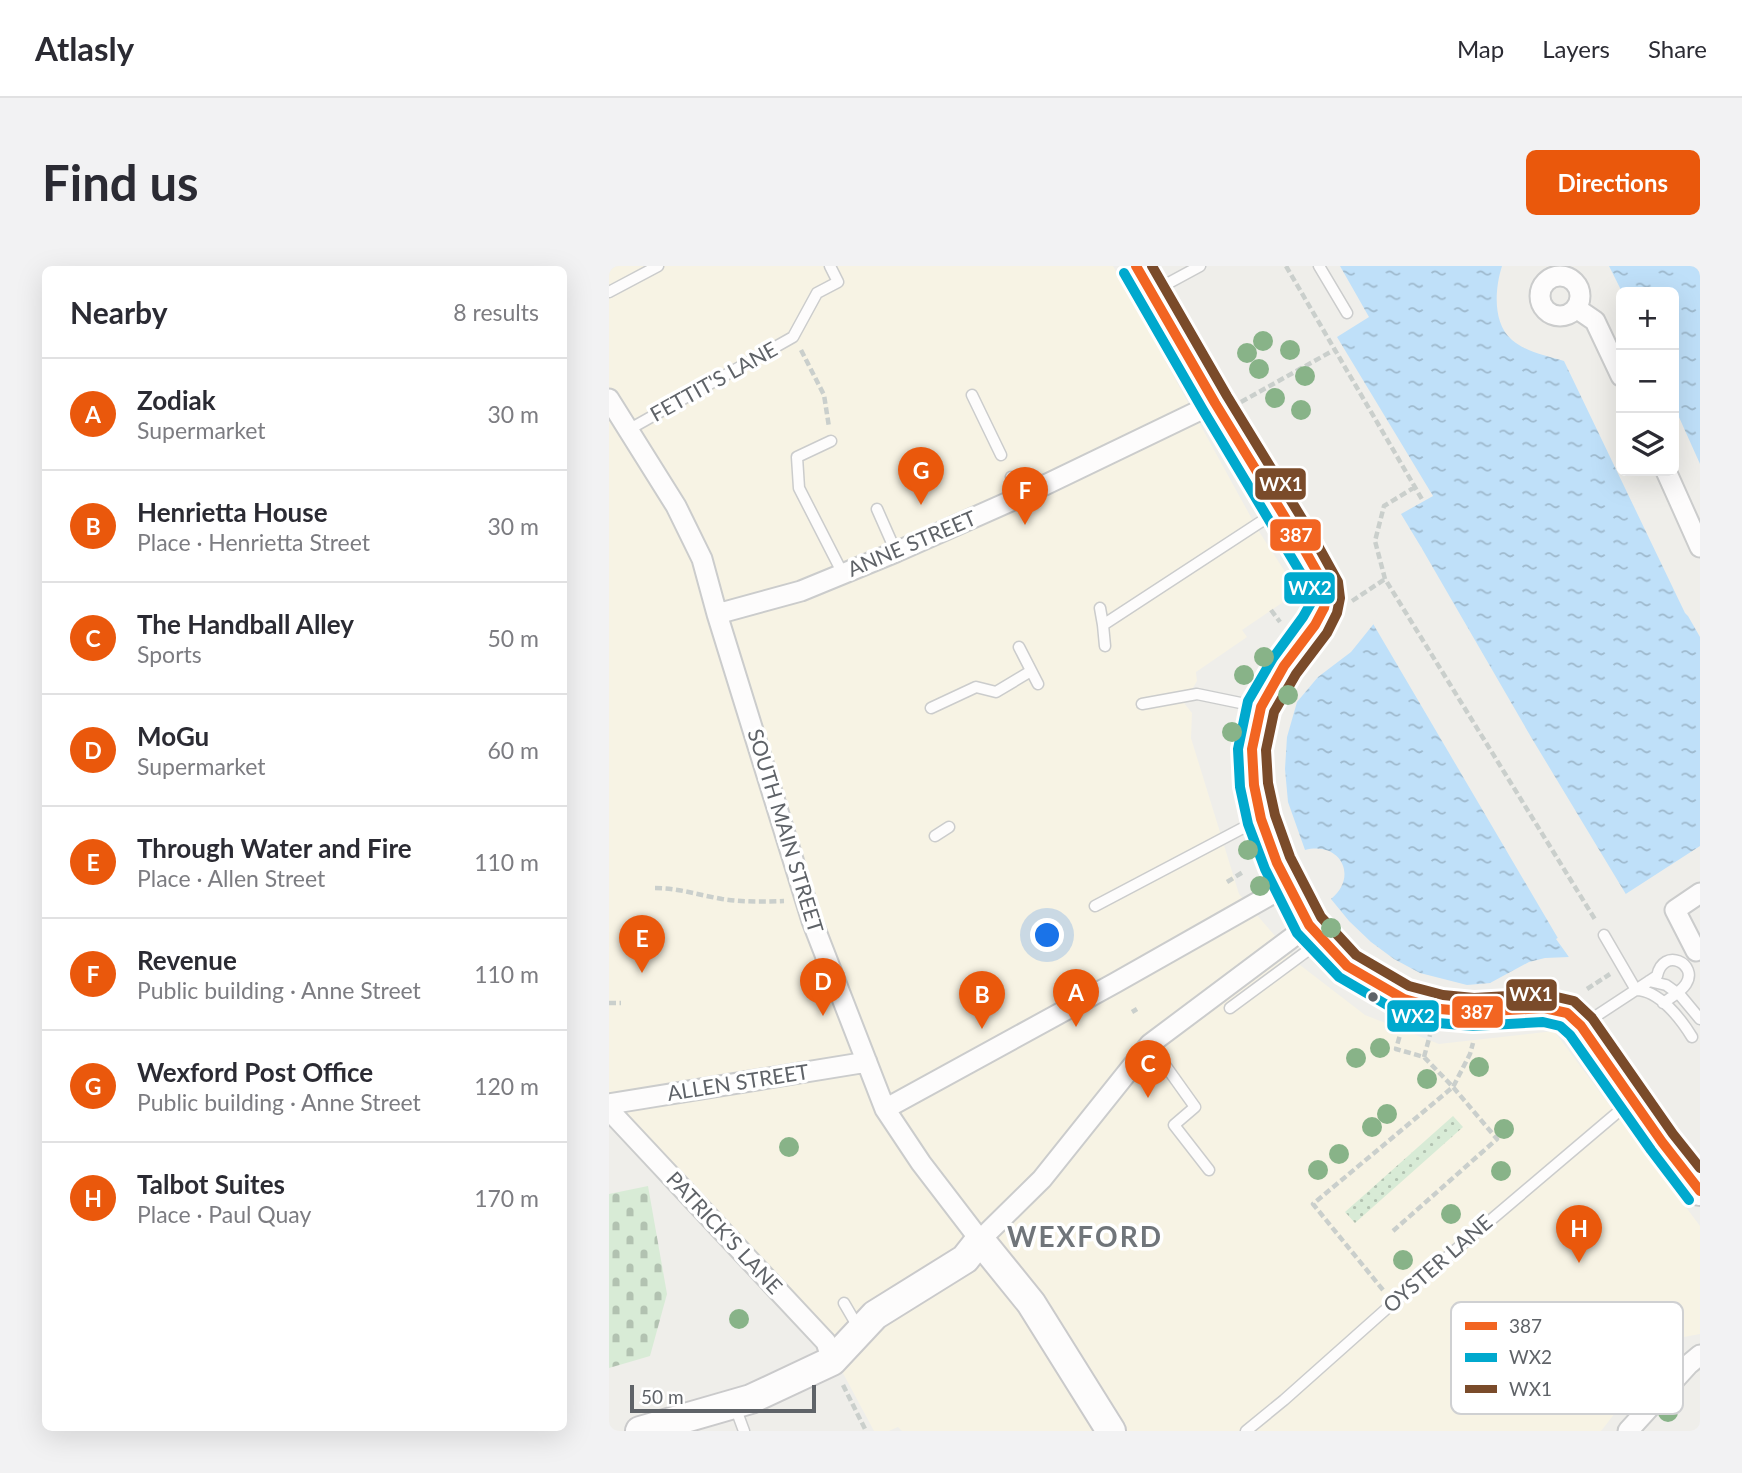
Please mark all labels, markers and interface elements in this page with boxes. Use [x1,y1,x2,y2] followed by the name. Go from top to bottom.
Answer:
[35,28,134,68] text: Atlasly
[1457,34,1504,63] text: Map
[1542,34,1610,63] text: Layers
[1648,34,1707,63] text: Share
[1526,150,1700,215] button: Directions
[42,153,199,211] text: Find us
[1616,287,1679,476] map controls
[1616,287,1679,350] button: +
[70,294,168,330] text: Nearby
[453,298,539,326] text: 8 results
[645,336,781,426] street label: FETTIT'S LANE
[1616,350,1679,413] button: −
[137,384,216,416] text: Zodiak
[85,400,101,428] text: A
[488,400,539,428] text: 30 m
[1616,413,1679,476] button: layers
[137,416,266,444] text: Supermarket
[898,447,944,505] pin: G
[1002,467,1048,525] pin: F
[1254,467,1307,501] line badge: WX1
[1259,472,1303,495] text: WX1
[137,496,328,528] text: Henrietta House
[843,504,980,581] street label: ANNE STREET
[85,512,101,540] text: B
[488,512,539,540] text: 30 m
[1269,518,1322,552] line badge: 387
[1279,523,1313,546] text: 387
[137,528,370,556] text: Place · Henrietta Street
[1283,571,1336,605] line badge: WX2
[1288,576,1332,599] text: WX2
[137,608,354,640] text: The Handball Alley
[85,624,101,652] text: C
[488,624,539,652] text: 50 m
[137,640,202,668] text: Sports
[137,720,209,752] text: MoGu
[743,726,830,936] street label: SOUTH MAIN STREET
[84,736,102,764] text: D
[488,736,539,764] text: 60 m
[137,752,266,780] text: Supermarket
[137,832,412,864] text: Through Water and Fire
[86,848,100,876] text: E
[474,848,539,876] text: 110 m
[137,864,325,892] text: Place · Allen Street
[619,915,665,973] pin: E
[1030,918,1064,952] your location
[137,944,237,976] text: Revenue
[800,958,846,1016] pin: D
[86,960,100,988] text: F
[474,960,539,988] text: 110 m
[1053,969,1099,1027] pin: A
[959,971,1005,1029] pin: B
[137,976,421,1004] text: Public building · Anne Street
[1505,978,1558,1012] line badge: WX1
[1509,982,1553,1005] text: WX1
[1366,990,1380,1004] unlabelled marker
[1451,995,1504,1029] line badge: 387
[1386,999,1440,1033] line badge: WX2
[1460,1000,1494,1023] text: 387
[1391,1004,1435,1027] text: WX2
[1125,1040,1171,1098] pin: C
[137,1056,373,1088] text: Wexford Post Office
[665,1058,811,1105] street label: ALLEN STREET
[85,1072,101,1100] text: G
[474,1072,539,1100] text: 120 m
[137,1088,421,1116] text: Public building · Anne Street
[662,1166,788,1298] street label: PATRICK'S LANE
[137,1168,285,1200] text: Talbot Suites
[84,1184,102,1212] text: H
[474,1184,539,1212] text: 170 m
[137,1200,311,1228] text: Place · Paul Quay
[1556,1205,1602,1263] pin: H
[1377,1209,1497,1317] street label: OYSTER LANE
[1007,1219,1163,1253] district label: WEXFORD
[1451,1302,1683,1414] legend
[1509,1314,1542,1337] text: 387
[1509,1345,1552,1368] text: WX2
[1509,1377,1552,1400] text: WX1
[630,1382,815,1414] scale bar
[641,1385,684,1408] text: 50 m

